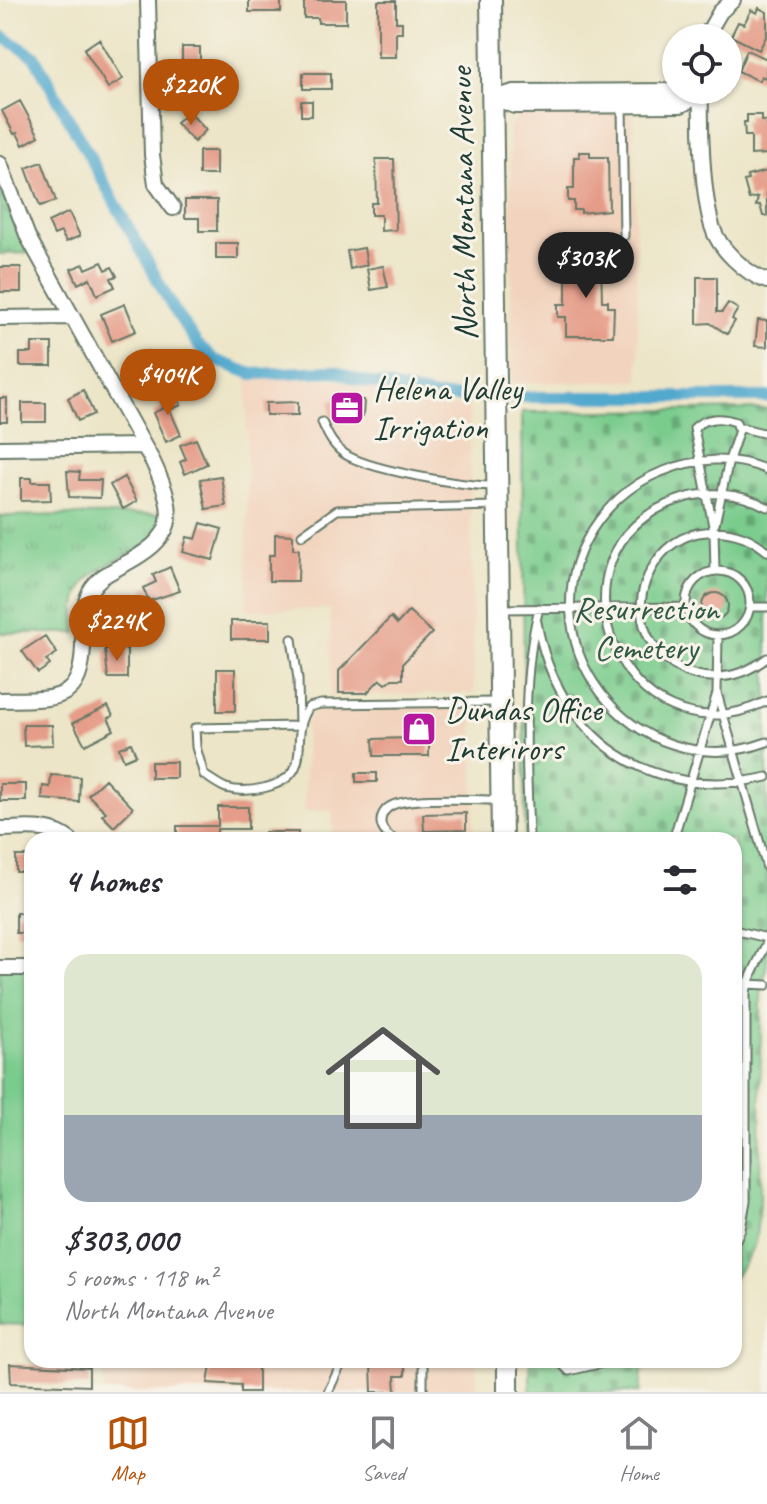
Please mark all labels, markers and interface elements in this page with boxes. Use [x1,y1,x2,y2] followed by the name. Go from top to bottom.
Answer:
[662,24,742,104] map controls
[662,24,742,104] button: locate
[135,59,247,127] pin: $220K
[439,64,486,341] street label: North Montana Avenue
[161,68,221,101] text: $220K
[530,232,642,300] pin: $303K
[556,241,616,274] text: $303K
[112,349,224,417] pin: $404K
[138,358,198,391] text: $404K
[373,367,524,449] place label: Helena Valley Irrigation
[328,389,366,427] office icon: Helena Valley Irrigation
[573,587,721,669] park label: Resurrection Cemetery
[61,595,173,663] pin: $224K
[87,604,147,637] text: $224K
[445,688,604,770] place label: Dundas Office Interirors
[400,710,438,748] shop icon: Dundas Office Interirors
[658,858,702,902] icon: filters
[64,859,160,902] text: 4 homes
[311,1006,455,1150] icon: home
[64,1218,178,1261] text: $303,000
[64,1261,216,1294] text: 5 rooms · 118 m²
[64,1294,273,1327] text: North Montana Avenue
[106,1411,150,1487] tab: Map
[361,1411,405,1487] tab: Saved
[617,1411,661,1487] tab: Home

